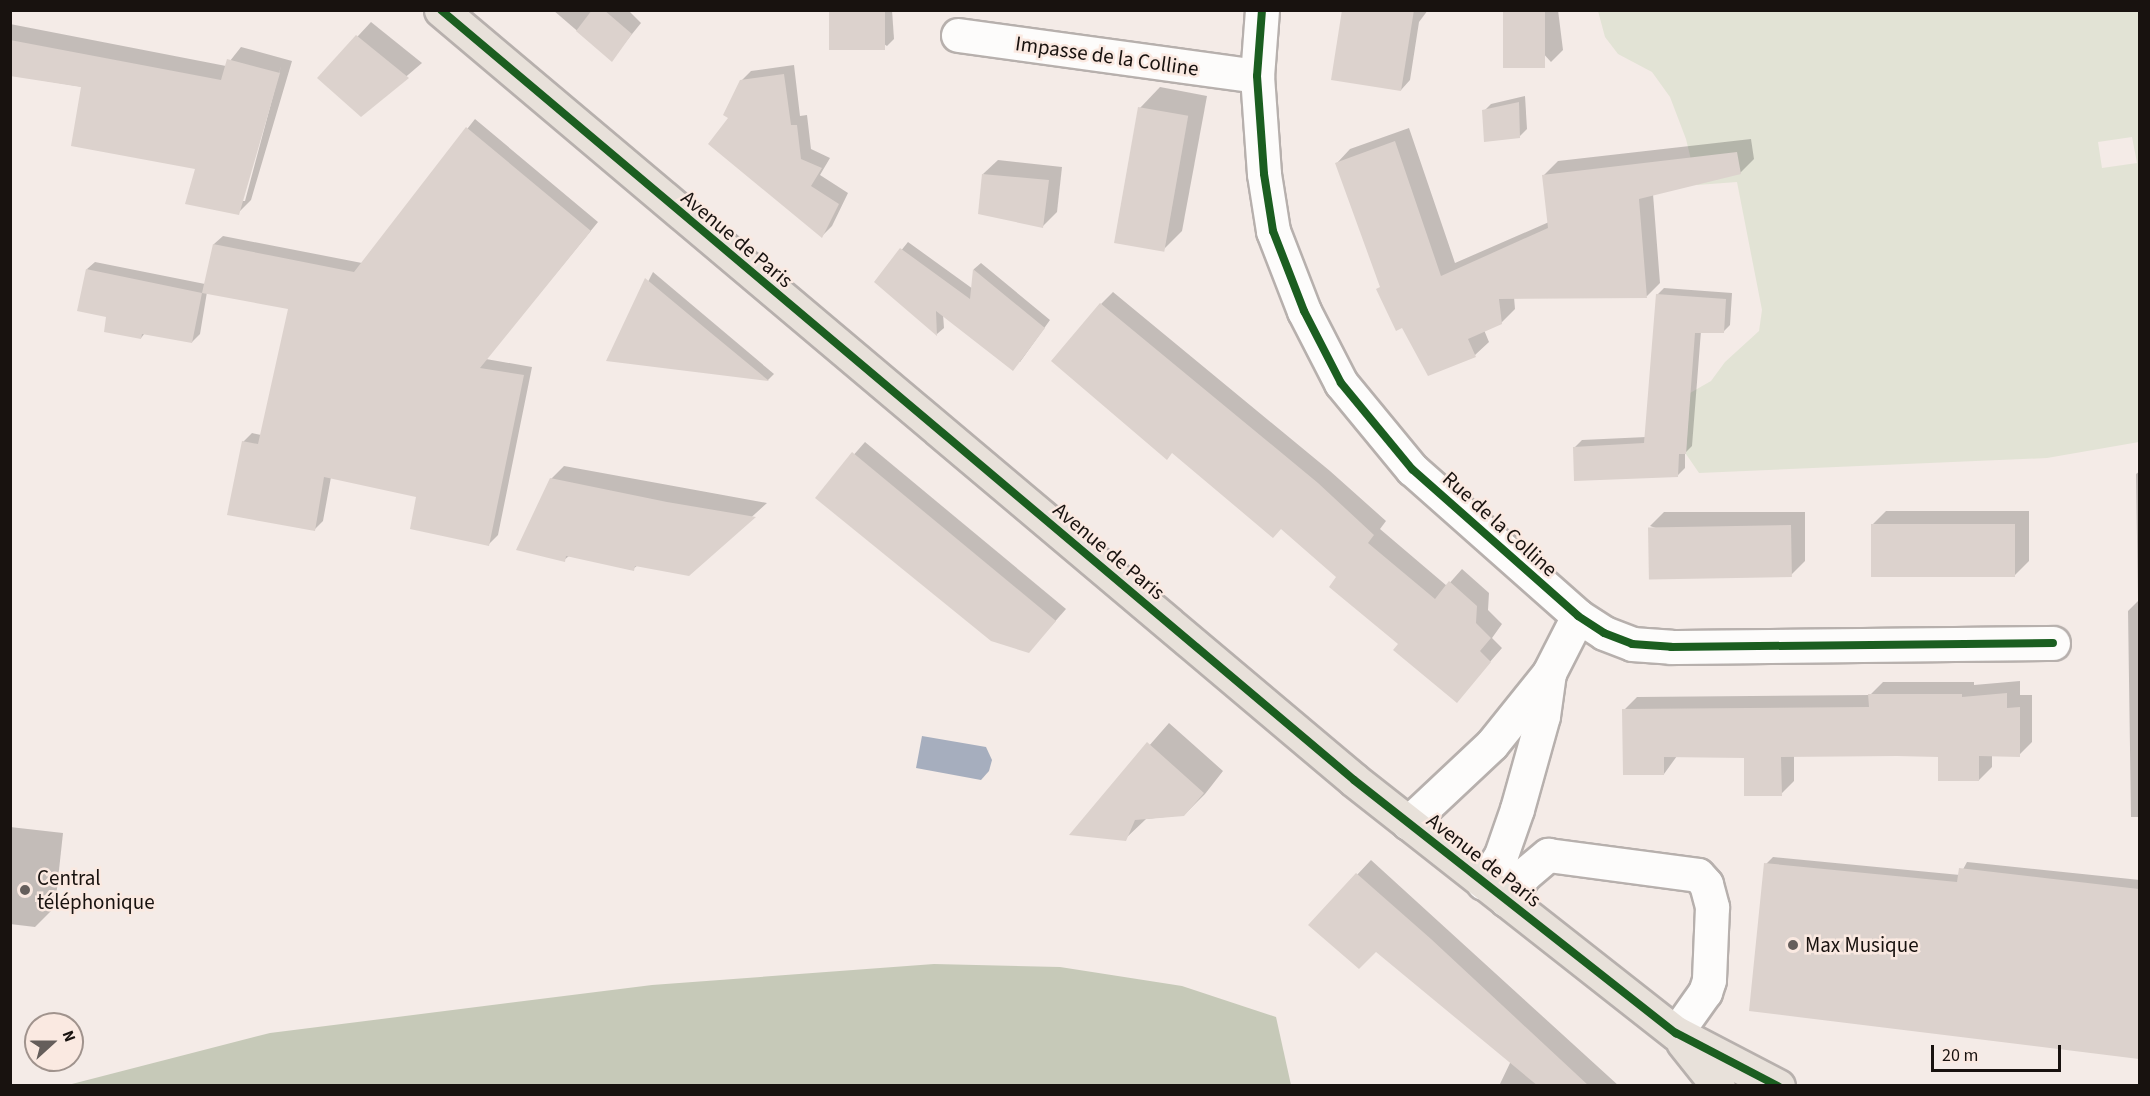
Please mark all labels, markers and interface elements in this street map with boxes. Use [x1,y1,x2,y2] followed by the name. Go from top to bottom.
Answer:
[1014,31,1200,81] street label: Impasse de la Colline
[676,185,798,293] street label: Avenue de Paris
[1437,466,1563,582] street label: Rue de la Colline
[1048,497,1170,605] street label: Avenue de Paris
[1422,808,1546,912] street label: Avenue de Paris
[37,865,155,915] place label: Central téléphonique
[18,883,32,897] marker: Central téléphonique
[1805,932,1919,958] place label: Max Musique
[1786,938,1800,952] marker: Max Musique
[24,1012,84,1072] north arrow
[57,1027,81,1045] text: N
[1934,1033,2064,1071] scale bar
[1942,1043,1978,1068] text: 20 m

